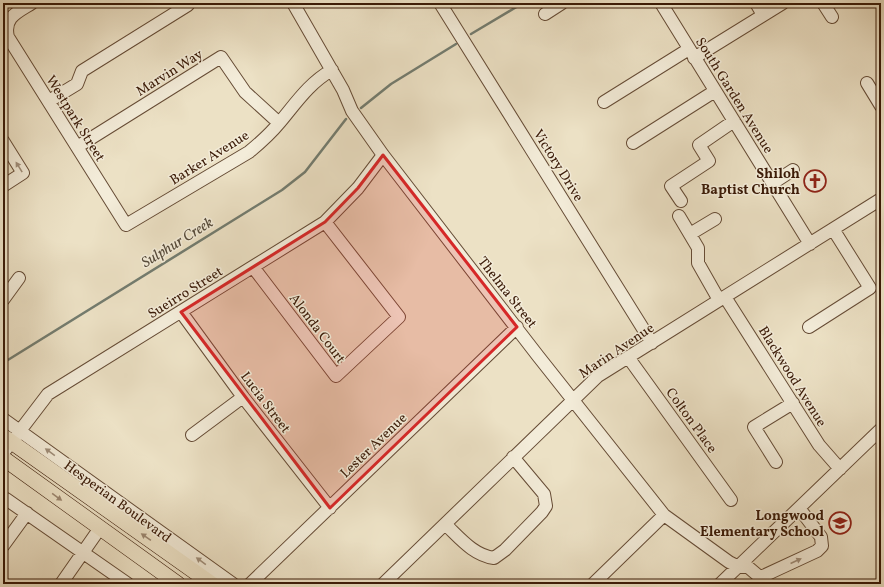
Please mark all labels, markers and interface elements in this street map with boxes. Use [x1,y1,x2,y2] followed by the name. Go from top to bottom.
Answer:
[690,34,777,158] street label: South Garden Avenue
[133,45,207,101] street label: Marvin Way
[41,72,109,166] street label: Westpark Street
[167,126,253,190] street label: Barker Avenue
[528,126,588,206] street label: Victory Drive
[16,161,23,173] one-way arrow
[701,165,800,200] place label: Shiloh Baptist Church
[802,168,828,194] church icon: Shiloh Baptist Church
[138,213,218,274] water label: Sulphur Creek
[473,253,541,333] street label: Thelma Street
[145,263,227,324] street label: Sueirro Street
[284,290,349,368] street label: Alonda Court
[575,319,659,383] street label: Marin Avenue
[753,323,831,431] street label: Blackwood Avenue
[235,368,294,438] street label: Lucia Street
[661,384,721,458] street label: Colton Place
[336,409,412,483] street label: Lester Avenue
[45,448,56,456] one-way arrow
[59,457,175,548] street label: Hesperian Boulevard
[52,493,63,501] one-way arrow
[700,507,824,542] place label: Longwood Elementary School
[827,510,853,536] school or university icon: Longwood Elementary School
[141,533,151,541] one-way arrow
[196,557,206,565] one-way arrow
[791,558,802,564] one-way arrow

